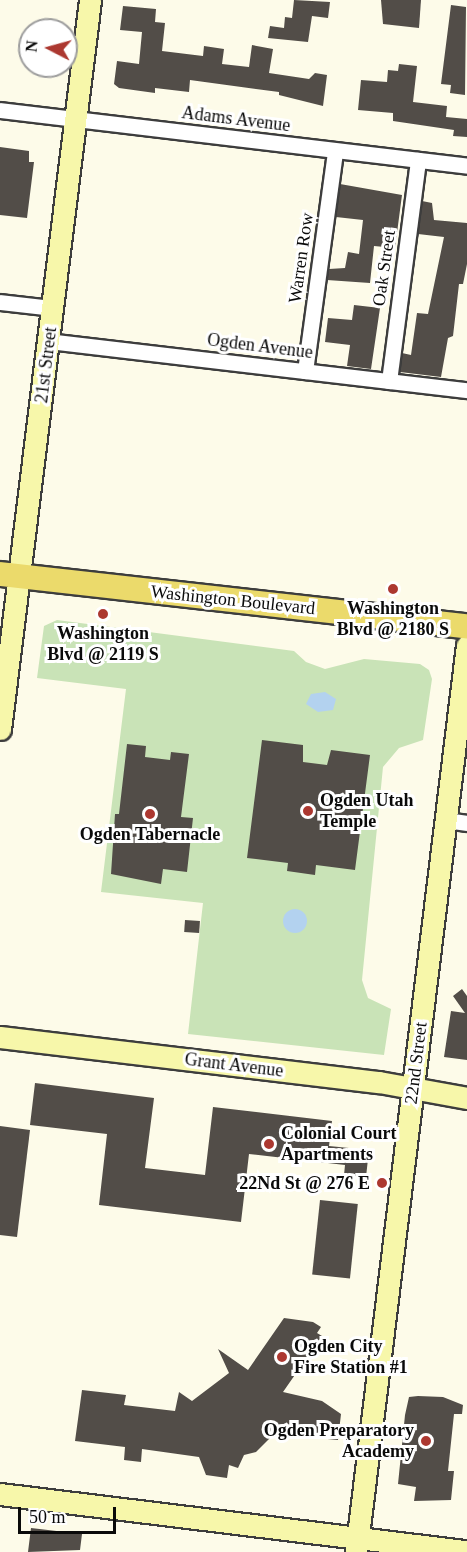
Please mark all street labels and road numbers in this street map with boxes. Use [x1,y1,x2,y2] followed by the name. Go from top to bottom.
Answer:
[180,102,292,136] street label: Adams Avenue
[284,211,318,305] street label: Warren Row
[368,229,400,307] street label: Oak Street
[31,326,61,404] street label: 21st Street
[206,329,314,363] street label: Ogden Avenue
[150,581,316,619] street label: Washington Boulevard
[400,1021,432,1105] street label: 22nd Street
[183,1048,285,1082] street label: Grant Avenue

